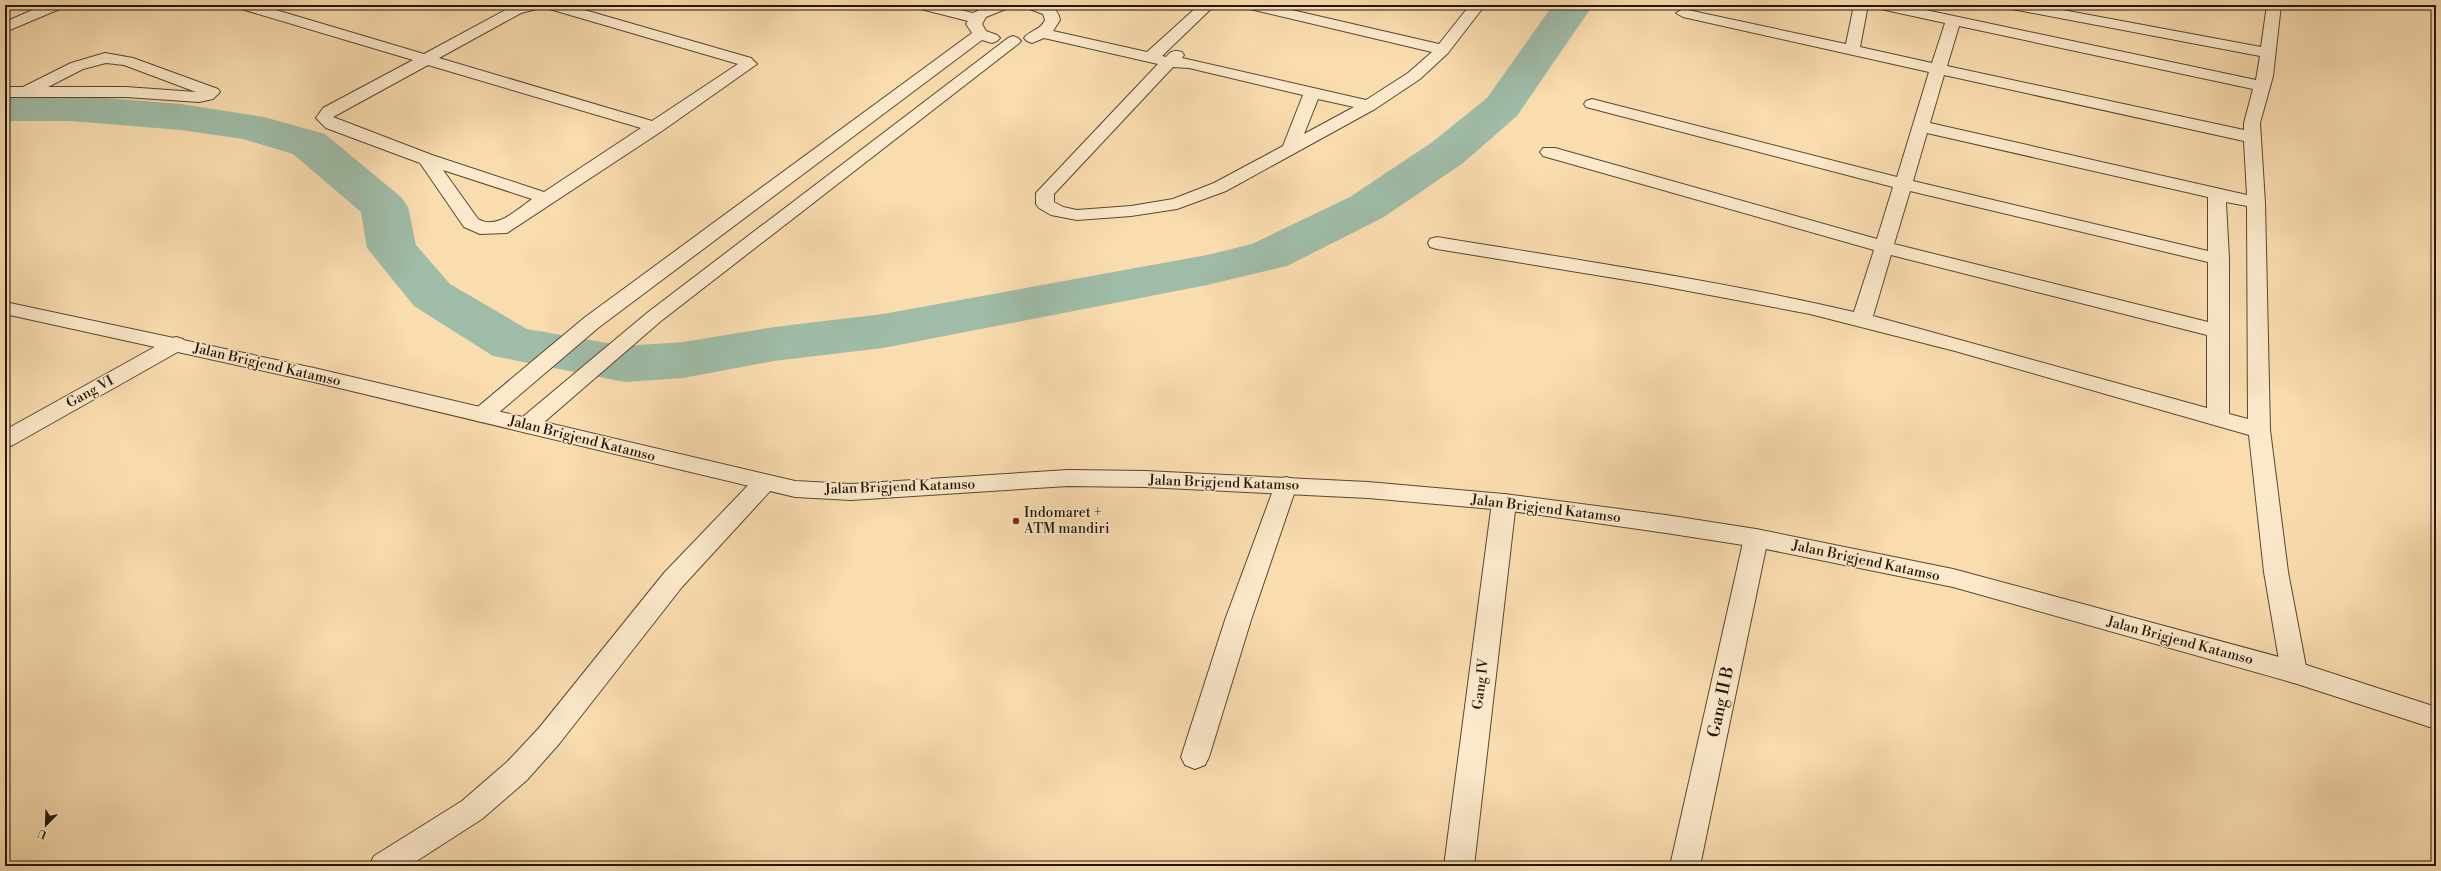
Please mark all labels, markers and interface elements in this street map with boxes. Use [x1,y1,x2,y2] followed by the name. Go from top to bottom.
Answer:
[191,339,343,391] street label: Jalan Brigjend Katamso
[63,371,117,412] street label: Gang VI
[506,412,657,466] street label: Jalan Brigjend Katamso
[1147,471,1300,495] street label: Jalan Brigjend Katamso
[823,475,976,499] street label: Jalan Brigjend Katamso
[1469,491,1622,527] street label: Jalan Brigjend Katamso
[1023,504,1110,538] place label: Indomaret + ATM mandiri
[1011,516,1021,526] marker: Indomaret + ATM mandiri
[1789,536,1942,586] street label: Jalan Brigjend Katamso
[2104,613,2255,669] street label: Jalan Brigjend Katamso
[1469,657,1493,710] street label: Gang IV
[1703,665,1739,739] street label: Gang II B
[26,805,66,845] north arrow
[35,825,49,841] text: U

